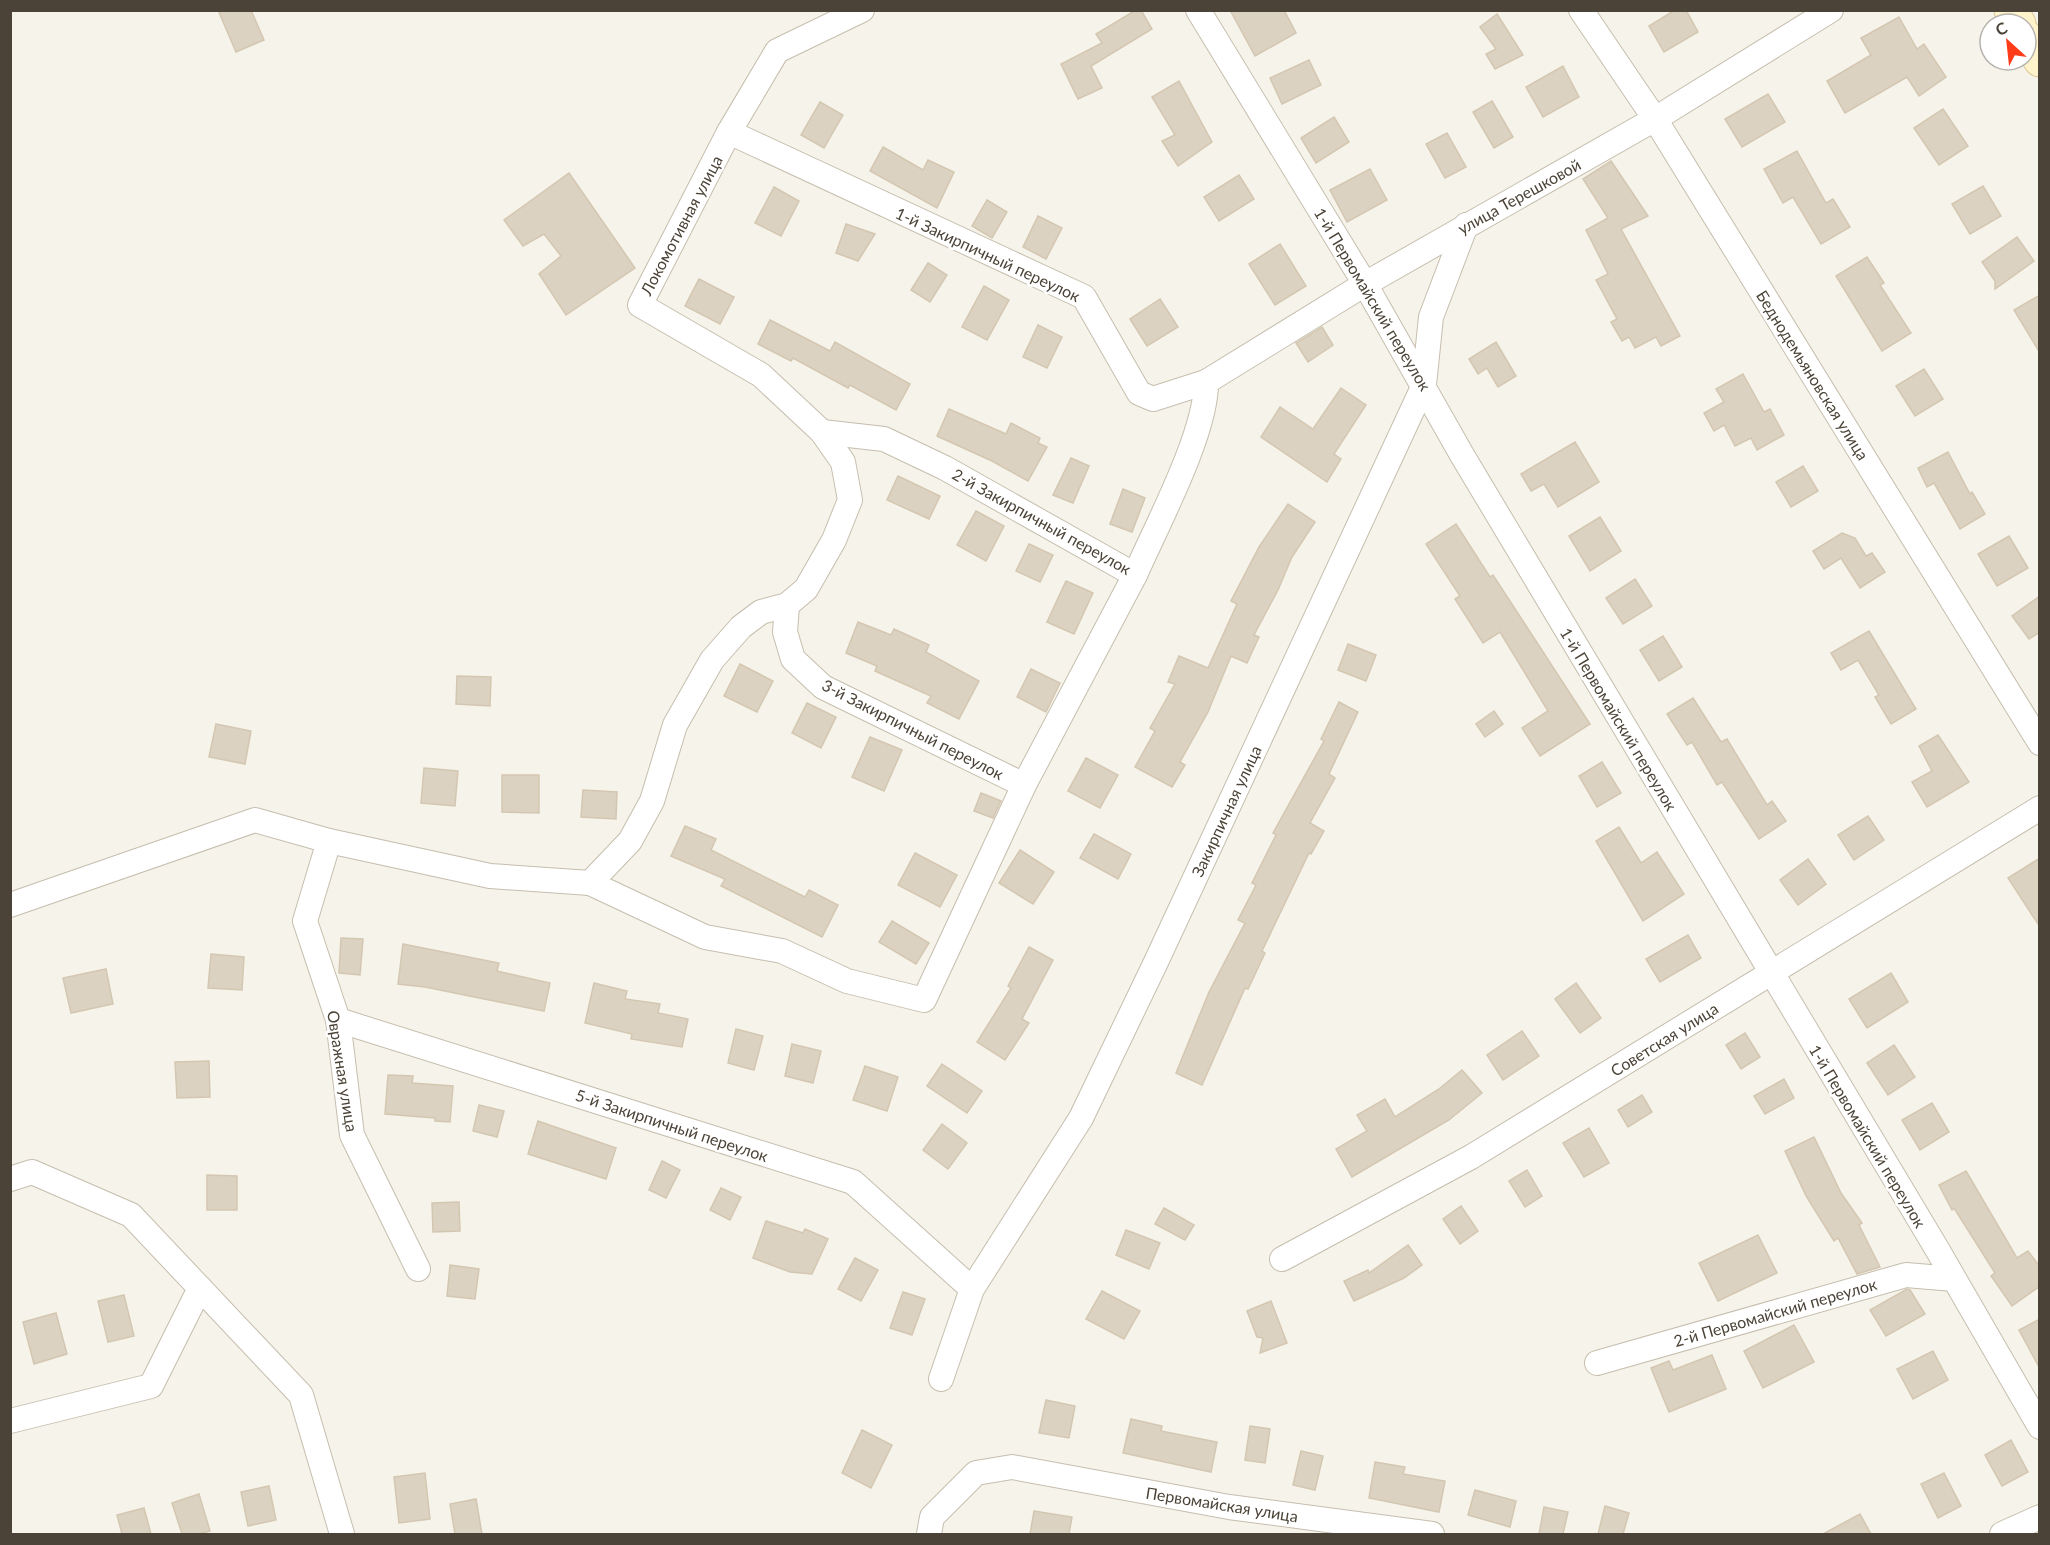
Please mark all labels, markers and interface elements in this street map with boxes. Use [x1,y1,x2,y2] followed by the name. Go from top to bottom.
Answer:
[1978,12,2038,72] north arrow
[1992,17,2010,39] text: С
[636,152,726,299] street label: Локомотивная улица
[1454,154,1584,238] street label: улица Терешковой
[893,203,1084,305] street label: 1-й Закирпичный переулок
[1311,204,1436,395] street label: 1-й Первомайский переулок
[1753,287,1873,463] street label: Беднодемьяновская улица
[949,464,1135,578] street label: 2-й Закирпичный переулок
[1557,624,1682,815] street label: 1-й Первомайский переулок
[819,675,1008,783] street label: 3-й Закирпичный переулок
[1187,742,1265,880] street label: Закирпичная улица
[1607,998,1721,1080] street label: Советская улица
[324,1009,362,1133] street label: Овражная улица
[1806,1041,1931,1232] street label: 1-й Первомайский переулок
[573,1085,771,1165] street label: 5-й Закирпичный переулок
[1671,1274,1879,1350] street label: 2-й Первомайский переулок
[1144,1483,1300,1525] street label: Первомайская улица

